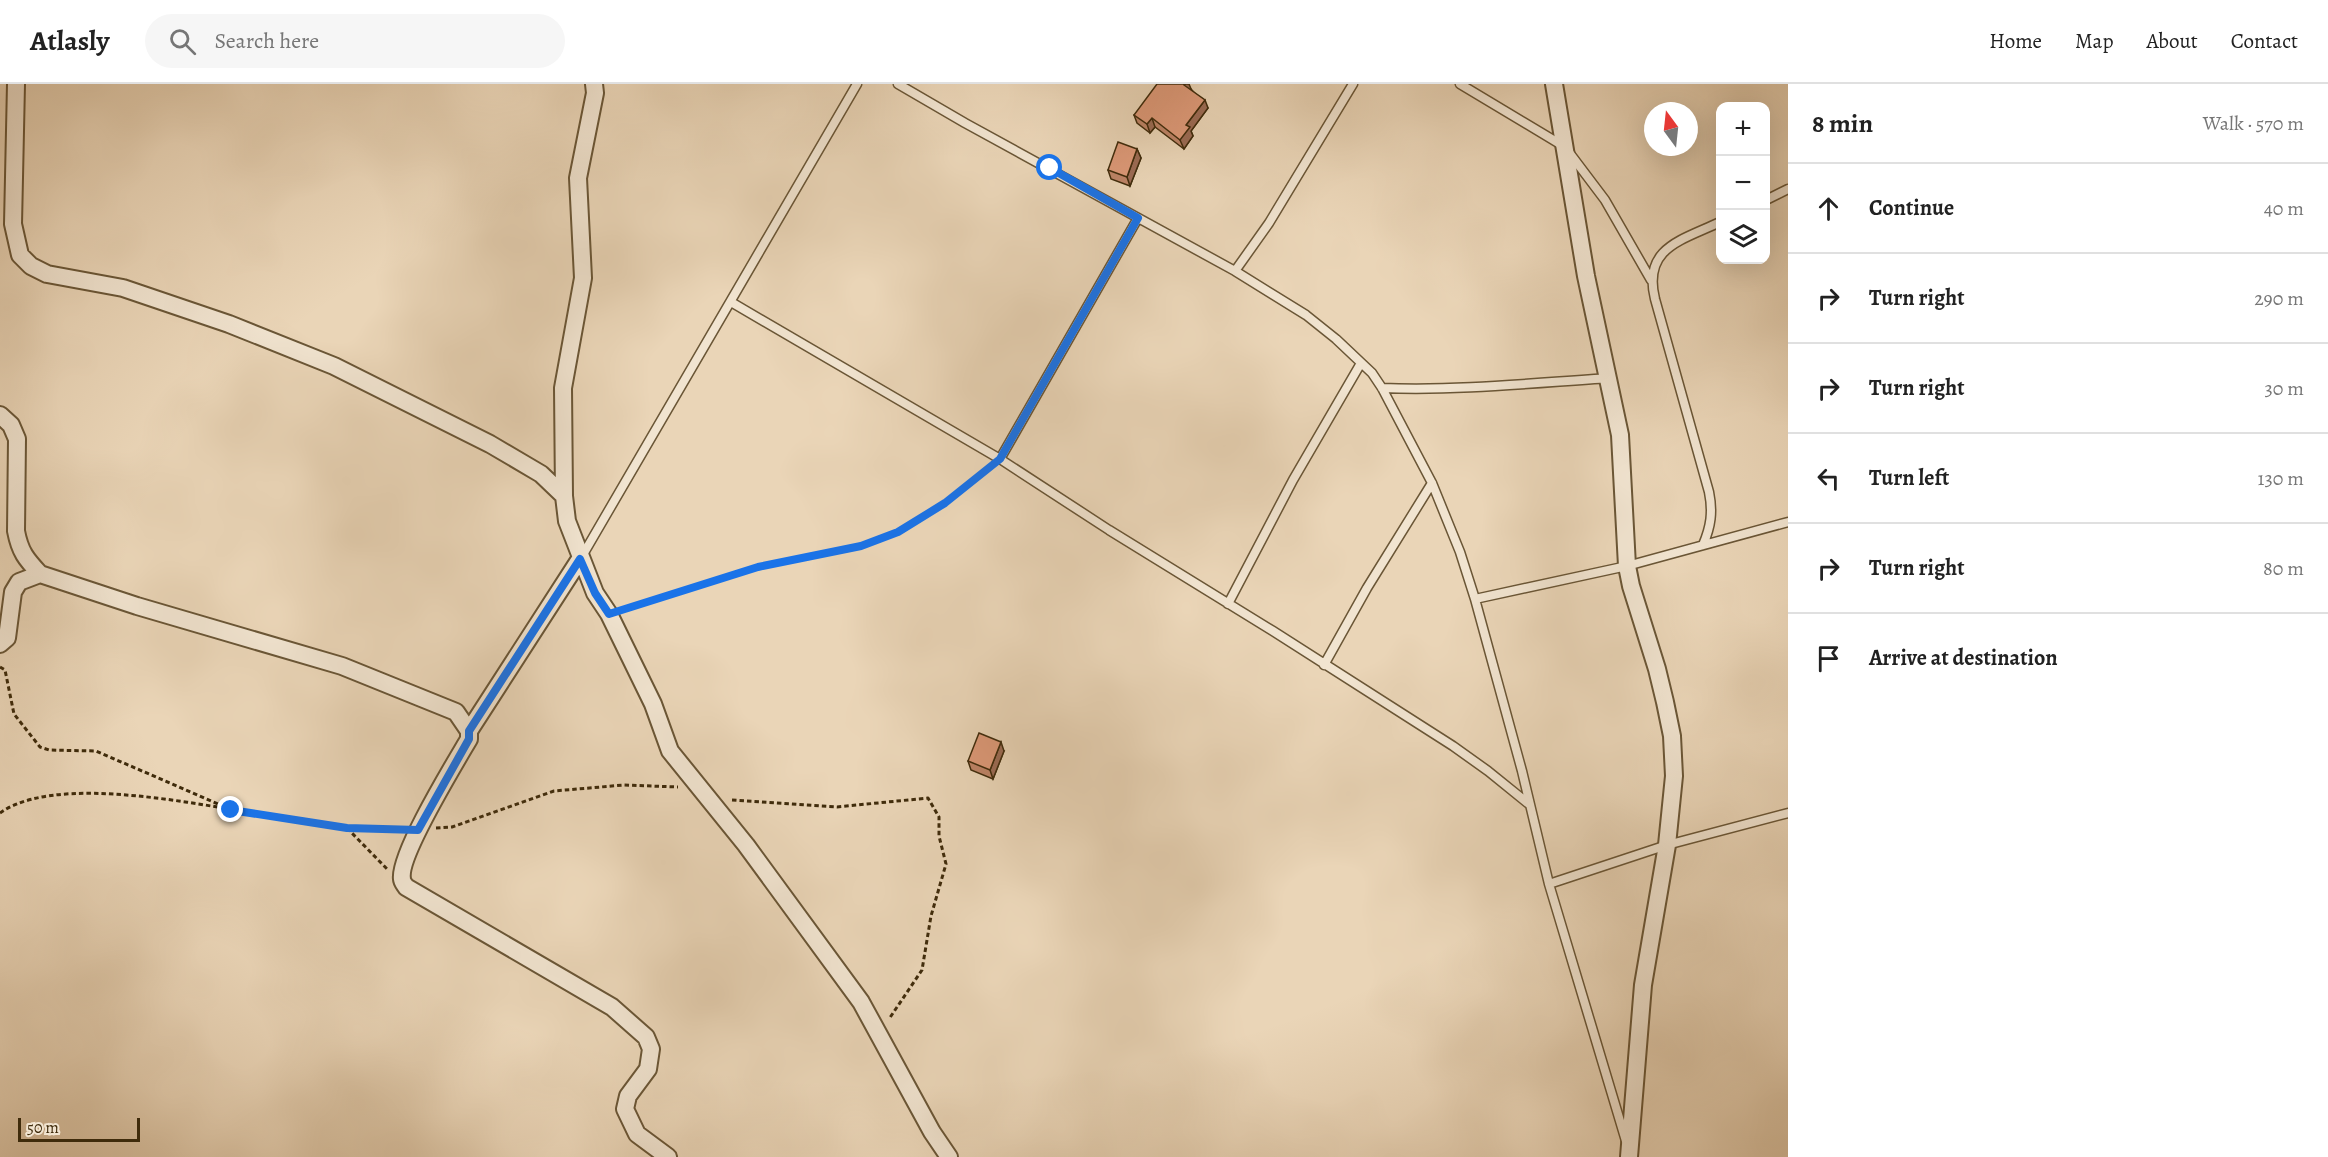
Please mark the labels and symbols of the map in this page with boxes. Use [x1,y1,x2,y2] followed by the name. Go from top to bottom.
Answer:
[1644,102,1698,156] north arrow
[1036,154,1062,180] route start
[217,796,243,822] route end
[18,1115,140,1142] scale bar

